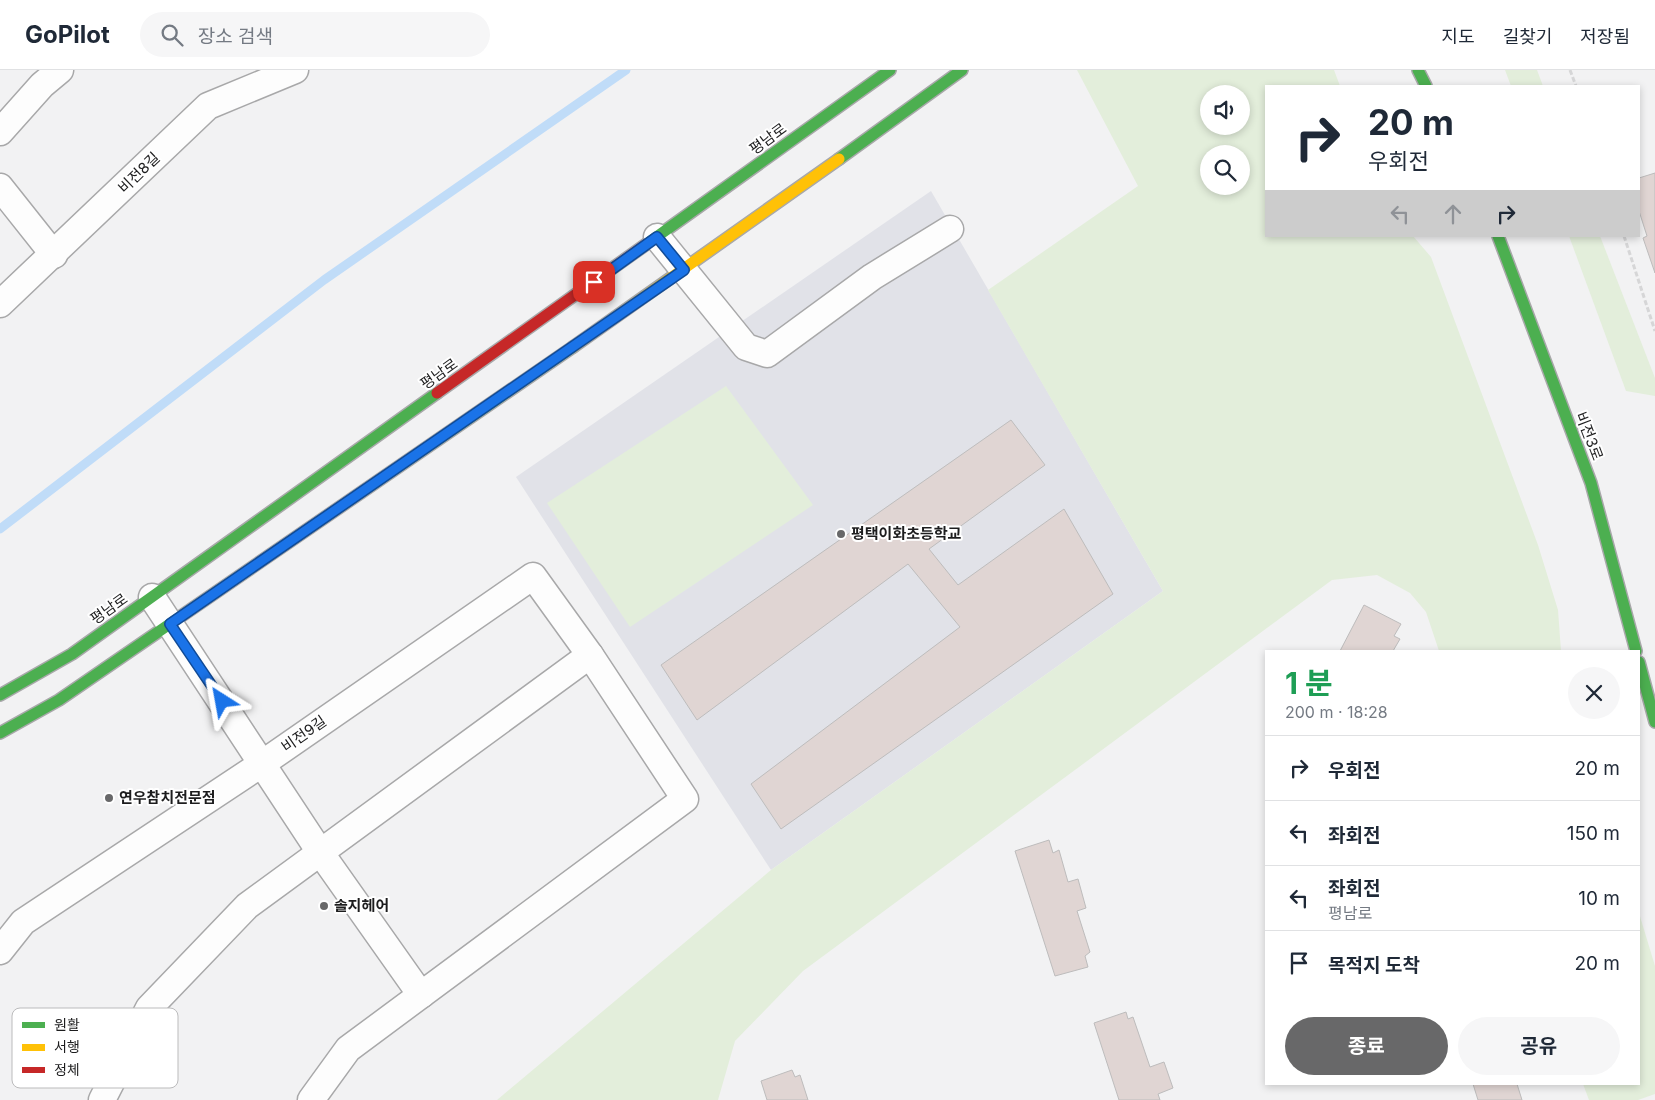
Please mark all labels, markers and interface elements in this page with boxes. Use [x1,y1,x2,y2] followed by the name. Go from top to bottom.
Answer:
[140,12,490,57] search box
[25,20,110,49] text: GoPilot
[158,21,186,49] icon: search
[198,25,273,48] text: 장소 검색
[1442,26,1475,47] text: 지도
[1503,26,1552,47] text: 길찾기
[1580,26,1630,47] text: 저장됨
[1200,85,1250,195] map controls
[1200,85,1250,135] button: sound
[1368,101,1454,143] text: 20 m
[1285,105,1350,170] icon: right
[745,119,790,158] street label: 평남로
[1200,145,1250,195] button: search
[114,148,163,197] street label: 비전8길
[1368,148,1429,174] text: 우회전
[1386,200,1414,228] icon: left
[1439,200,1467,228] icon: ahead
[1492,200,1520,228] icon: right
[573,261,615,303] pin
[580,268,608,296] icon: arrive
[416,354,461,393] street label: 평남로
[1572,409,1607,463] street label: 비전3로
[851,524,962,543] place label: 평택이화초등학교
[835,528,847,540] marker: 평택이화초등학교
[86,589,131,628] street label: 평남로
[1285,665,1333,701] text: 1 분
[1568,667,1620,719] button: close
[195,674,247,726] position arrow
[1285,702,1388,722] text: 200 m · 18:28
[277,711,330,756] street label: 비전9길
[1285,754,1313,782] icon: right
[1574,757,1620,780] text: 20 m
[1328,759,1380,782] text: 우회전
[119,788,216,807] place label: 연우참치전문점
[103,792,115,804] marker: 연우참치전문점
[1285,819,1313,847] icon: left
[1567,822,1620,845] text: 150 m
[1328,824,1380,847] text: 좌회전
[1328,877,1380,900] text: 좌회전
[1285,884,1313,912] icon: left
[1578,887,1620,910] text: 10 m
[334,896,389,915] place label: 솔지헤어
[318,900,330,912] marker: 솔지헤어
[1328,903,1372,923] text: 평남로
[1285,949,1313,977] icon: arrive
[1574,952,1620,975] text: 20 m
[1328,954,1420,977] text: 목적지 도착
[12,1008,178,1088] legend
[54,1016,80,1033] text: 원활
[1285,1017,1448,1075] button: 종료
[1458,1017,1620,1075] button: 공유
[54,1038,80,1055] text: 서행
[54,1061,80,1078] text: 정체

